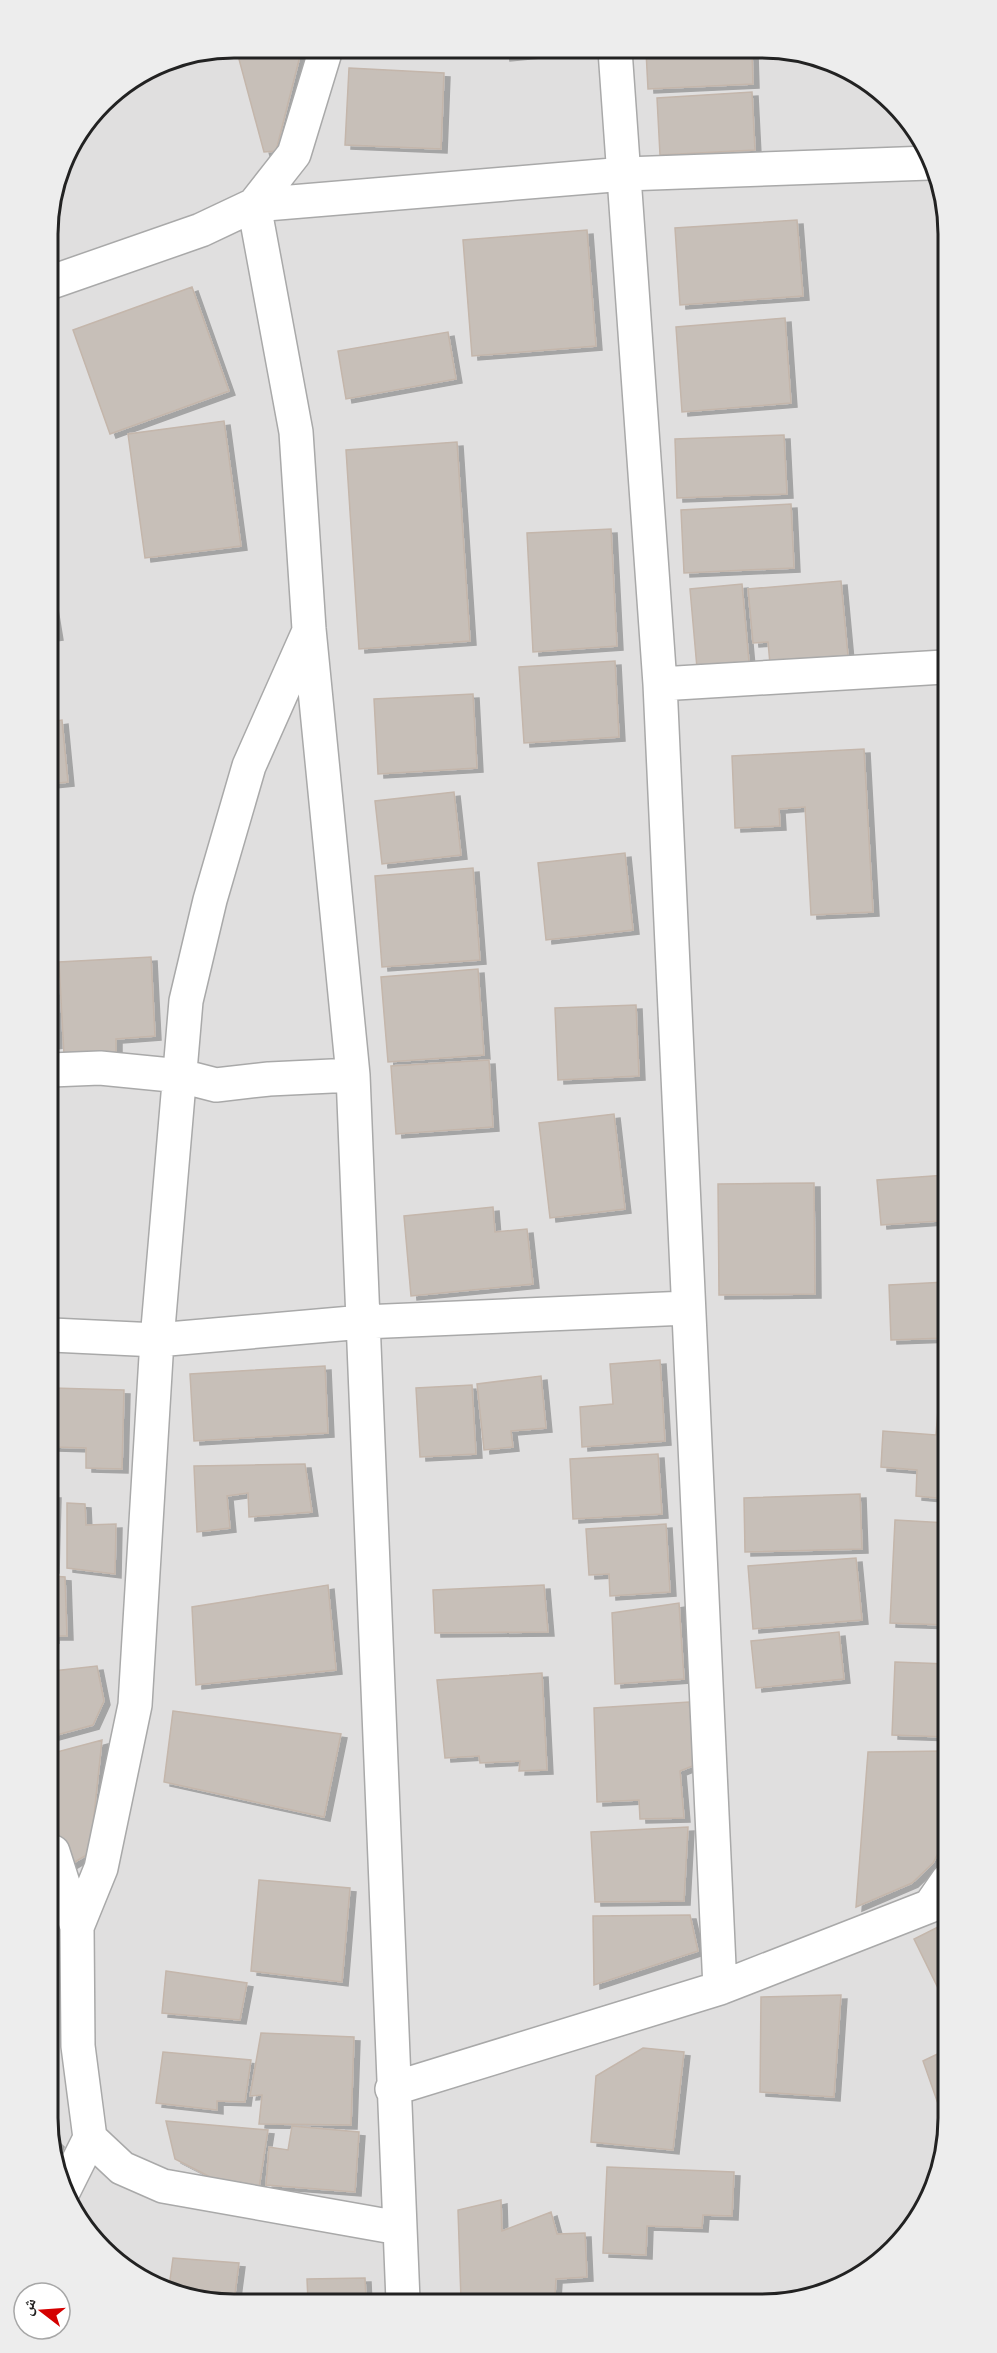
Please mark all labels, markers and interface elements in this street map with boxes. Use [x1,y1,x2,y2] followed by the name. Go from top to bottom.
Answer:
[12,2281,72,2341] north arrow
[17,2296,40,2318] text: ش

